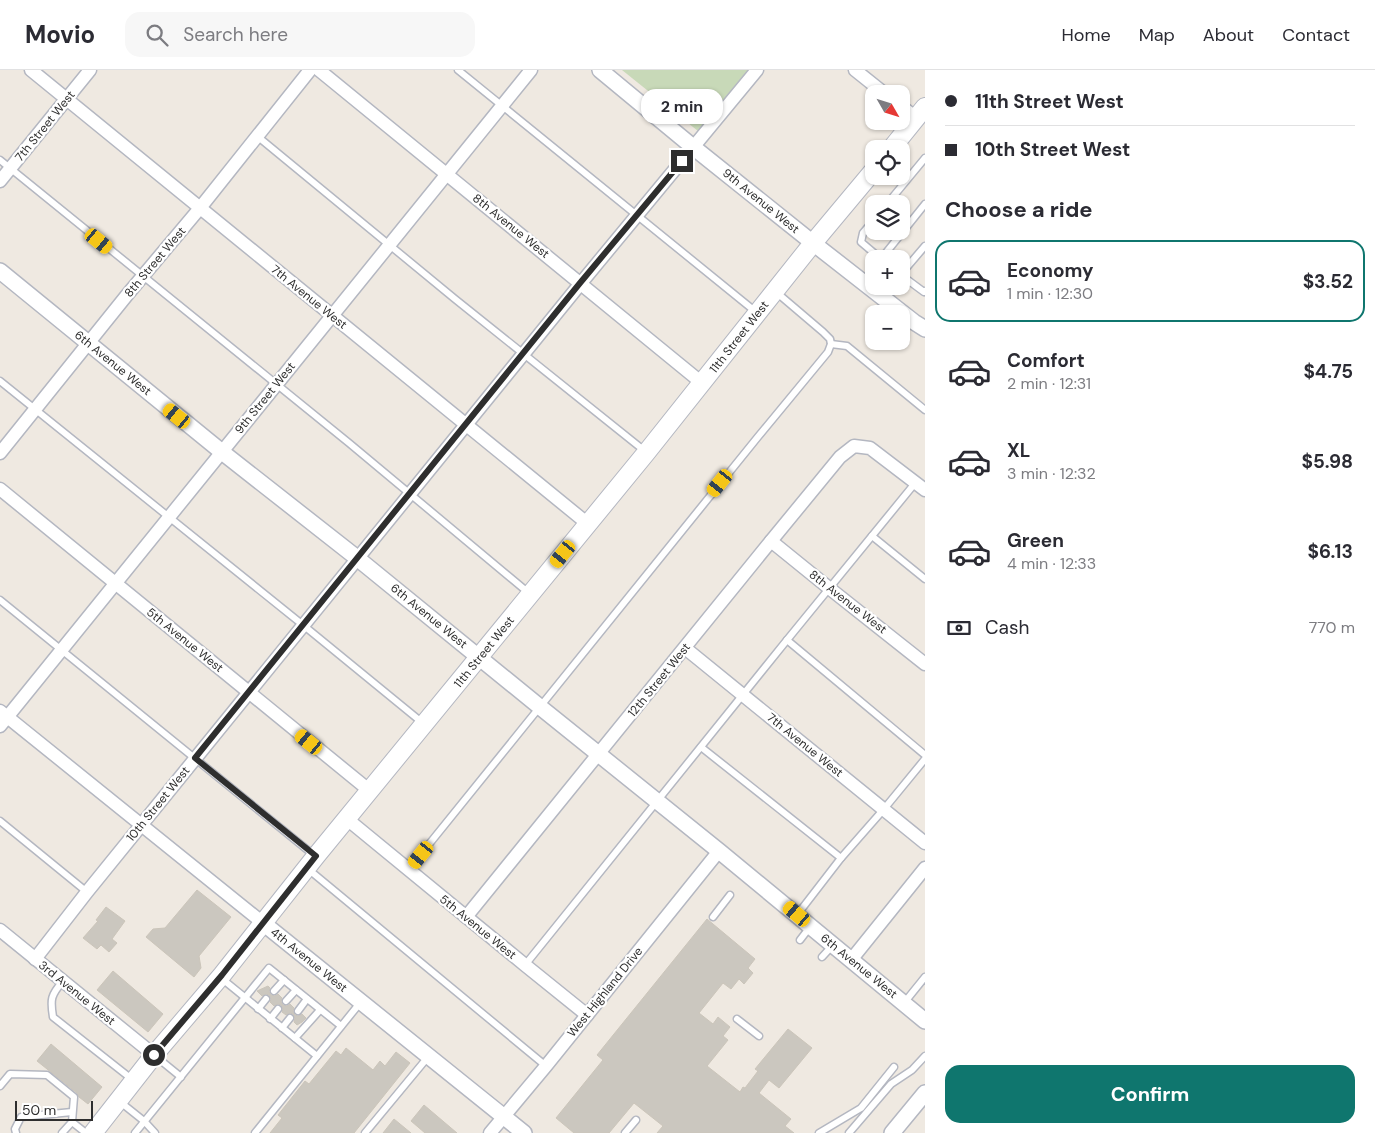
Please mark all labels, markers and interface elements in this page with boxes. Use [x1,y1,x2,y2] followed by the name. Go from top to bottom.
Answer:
[125,12,475,57] search box
[25,19,95,50] text: Movio
[143,21,171,49] icon: search
[183,22,288,47] text: Search here
[1061,23,1111,47] text: Home
[1139,23,1175,47] text: Map
[1203,23,1254,47] text: About
[1282,23,1350,47] text: Contact
[865,85,910,130] north arrow
[865,85,910,350] map controls
[12,87,79,165] street label: 7th Street West
[641,88,723,124] callout: 2 min
[975,89,1124,114] text: 11th Street West
[661,96,703,117] text: 2 min
[975,137,1130,162] text: 10th Street West
[865,140,910,185] button: locate
[671,150,693,172] route end
[719,165,803,237] street label: 9th Avenue West
[469,190,553,262] street label: 8th Avenue West
[865,195,910,240] button: layers
[945,195,1093,224] text: Choose a ride
[121,223,189,301] street label: 8th Street West
[82,226,115,256] car
[865,250,910,295] button: +
[1007,258,1094,283] text: Economy
[947,259,992,304] icon: car
[268,261,351,333] street label: 7th Avenue West
[1303,269,1353,294] text: $3.52
[1007,283,1093,304] text: 1 min · 12:30
[706,297,773,377] street label: 11th Street West
[865,305,910,350] button: −
[71,327,155,399] street label: 6th Avenue West
[1007,348,1085,373] text: Comfort
[947,349,992,394] icon: car
[231,359,299,437] street label: 9th Street West
[1303,359,1353,384] text: $4.75
[1007,373,1091,394] text: 2 min · 12:31
[160,401,193,431] car
[1007,438,1030,463] text: XL
[947,439,992,484] icon: car
[1302,449,1353,474] text: $5.98
[1007,463,1096,484] text: 3 min · 12:32
[704,467,735,499] car
[1007,528,1064,553] text: Green
[947,529,992,574] icon: car
[547,538,578,570] car
[1308,539,1353,564] text: $6.13
[1007,553,1096,574] text: 4 min · 12:33
[806,567,890,638] street label: 8th Avenue West
[387,580,471,652] street label: 6th Avenue West
[143,604,227,676] street label: 5th Avenue West
[450,613,518,691] street label: 11th Street West
[945,614,973,642] icon: cash
[985,615,1029,640] text: Cash
[1309,617,1355,638] text: 770 m
[624,639,694,720] street label: 12th Street West
[764,709,847,781] street label: 7th Avenue West
[292,727,325,757] car
[123,763,193,845] street label: 10th Street West
[405,839,436,871] car
[436,891,520,963] street label: 5th Avenue West
[780,899,813,929] car
[267,924,351,996] street label: 4th Avenue West
[817,930,901,1002] street label: 6th Avenue West
[564,944,646,1040] street label: West Highland Drive
[35,957,119,1029] street label: 3rd Avenue West
[143,1044,165,1066] route start
[945,1065,1355,1123] button: Confirm
[15,1098,92,1121] scale bar
[22,1101,56,1119] text: 50 m

